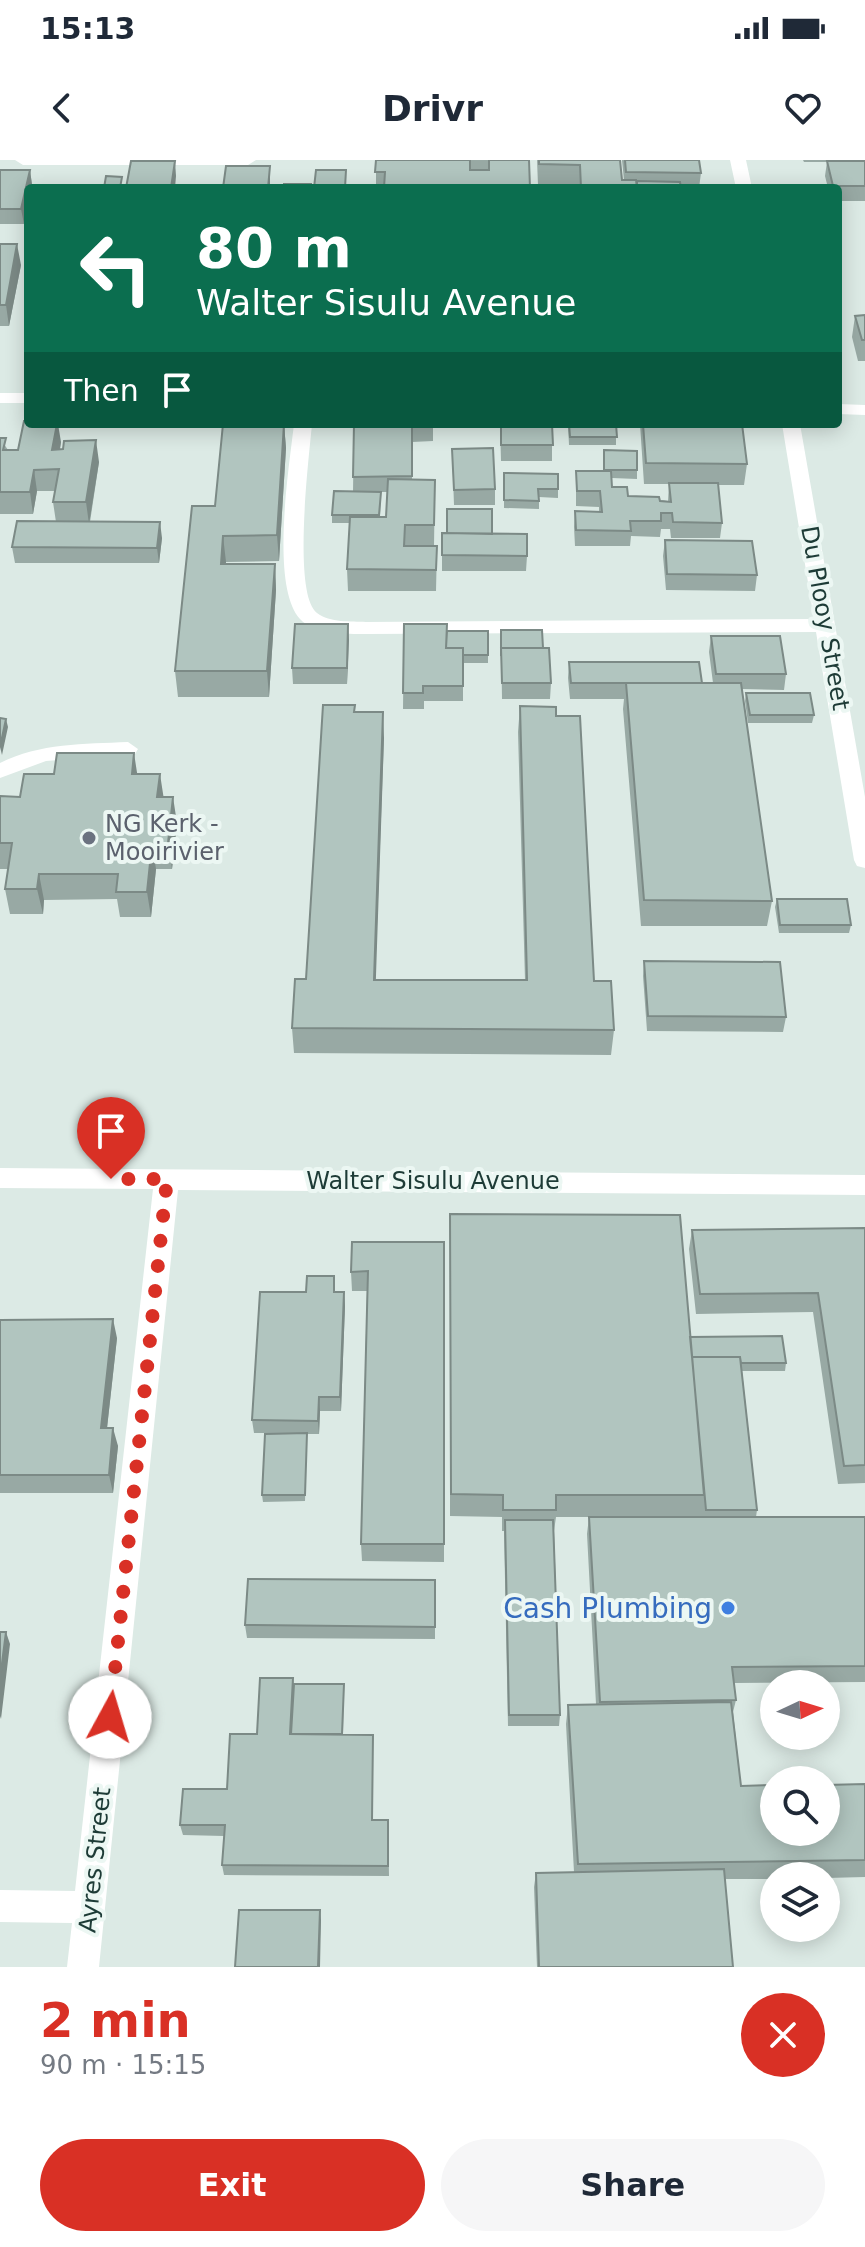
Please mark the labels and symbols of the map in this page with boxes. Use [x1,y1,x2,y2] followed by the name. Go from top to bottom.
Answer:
[795,524,855,712] street label: Du Plooy Street
[105,810,224,866] place label: NG Kerk - Mooirivier
[80,829,98,847] marker: NG Kerk - Mooirivier
[77,1097,145,1179] pin
[306,1167,560,1195] street label: Walter Sisulu Avenue
[503,1592,712,1625] place label: Cash Plumbing
[719,1599,737,1617] marker: Cash Plumbing
[760,1670,840,1750] north arrow
[68,1675,152,1759] position arrow
[73,1786,117,1934] street label: Ayres Street

